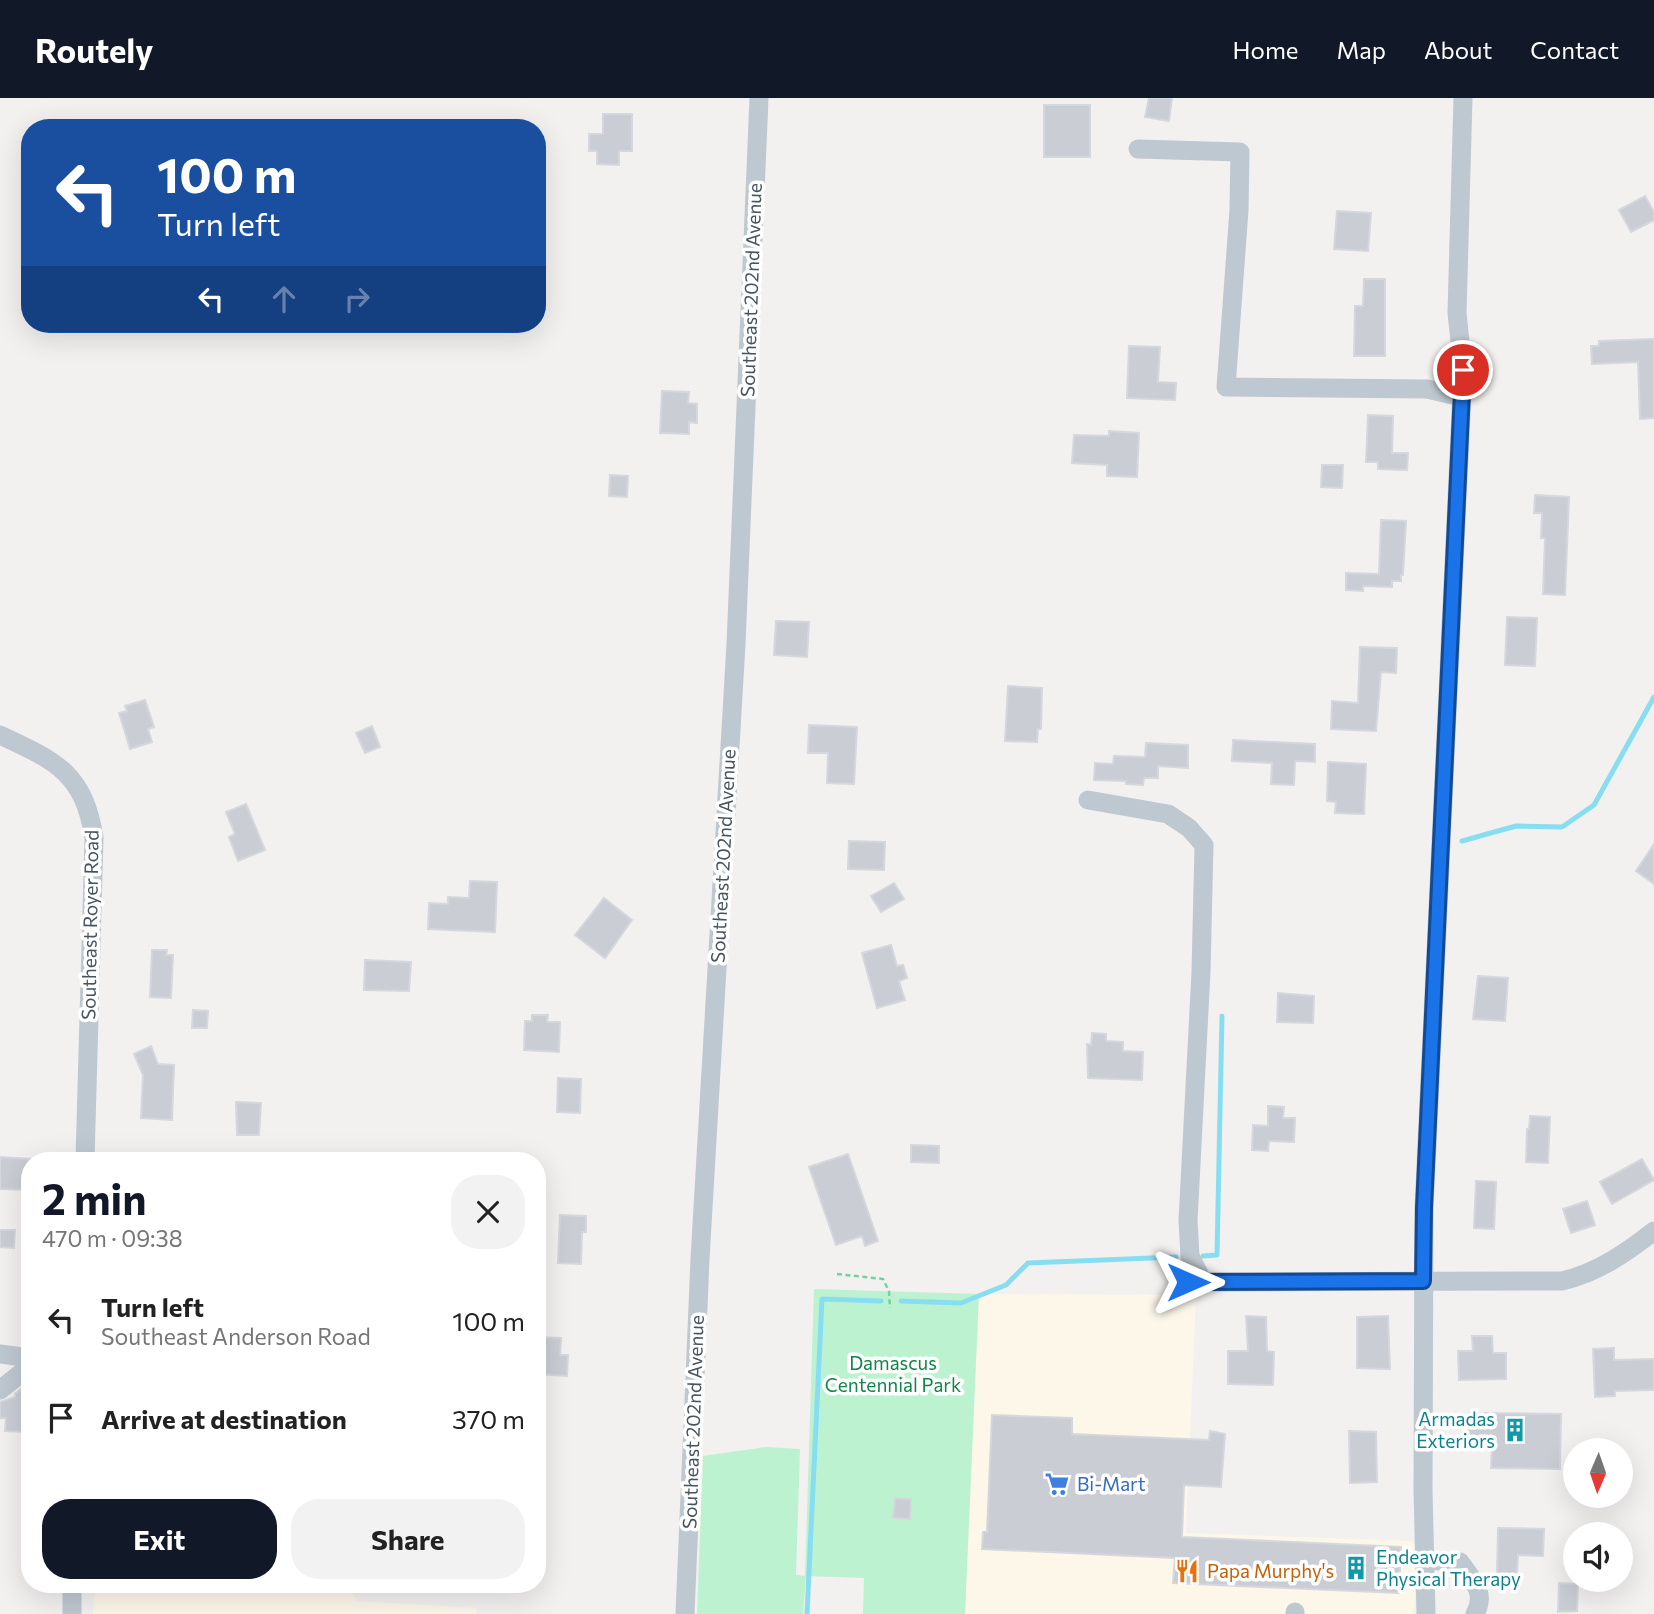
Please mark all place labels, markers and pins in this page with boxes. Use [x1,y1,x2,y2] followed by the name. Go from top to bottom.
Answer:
[1433,340,1493,400] pin
[1416,1407,1495,1452] place label: Armadas Exteriors
[1501,1416,1529,1444] building icon: Armadas Exteriors
[1043,1470,1071,1498] supermarket icon: Bi-Mart
[1077,1472,1146,1495] place label: Bi-Mart
[1376,1545,1521,1590] place label: Endeavor Physical Therapy
[1342,1554,1370,1582] building icon: Endeavor Physical Therapy
[1173,1557,1201,1585] restaurant icon: Papa Murphy's
[1207,1559,1334,1582] place label: Papa Murphy's

